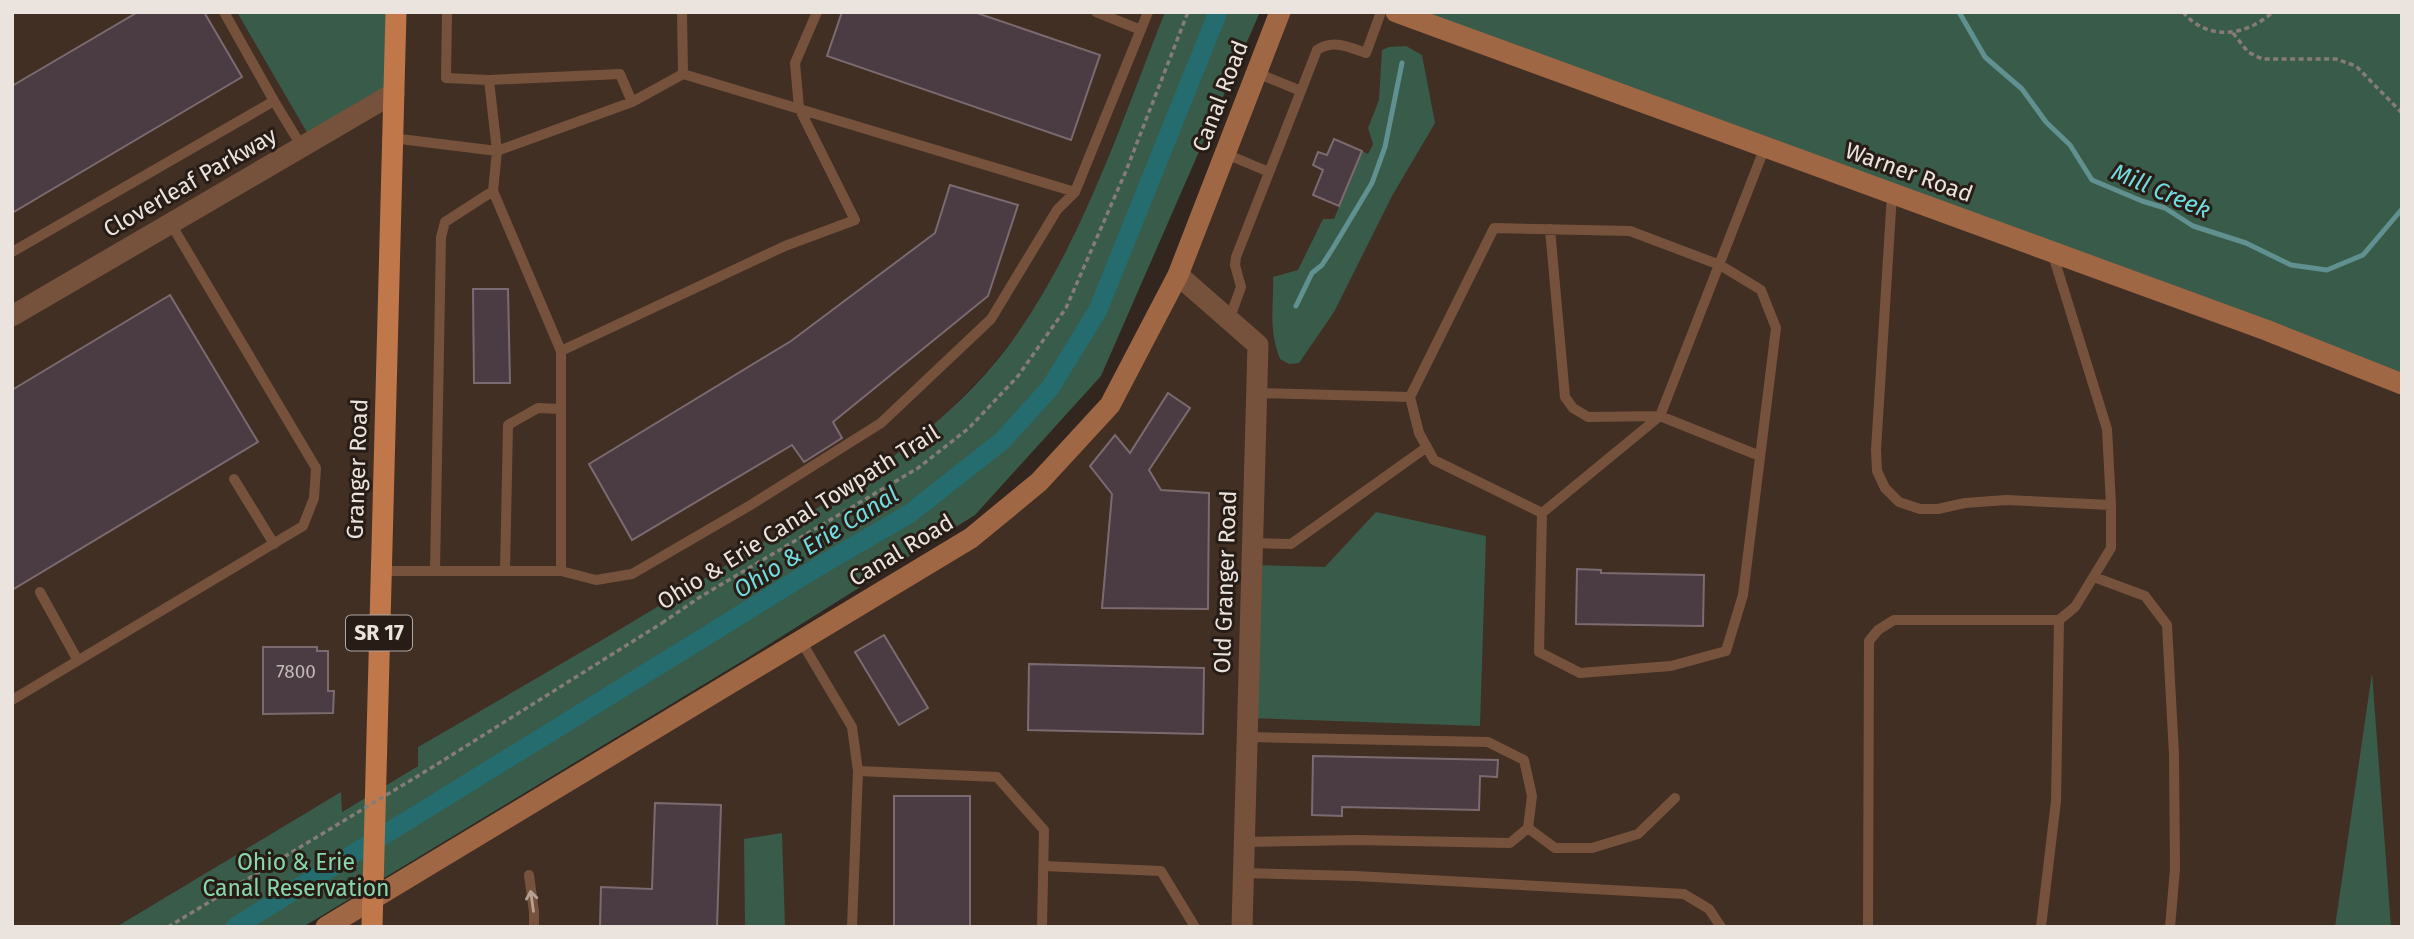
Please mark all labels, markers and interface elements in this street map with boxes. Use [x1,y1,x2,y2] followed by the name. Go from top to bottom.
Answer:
[1186,36,1254,156] street label: Canal Road
[98,121,282,243] street label: Cloverleaf Parkway
[1841,136,1977,208] street label: Warner Road
[2107,158,2215,224] water label: Mill Creek
[341,398,373,540] street label: Granger Road
[652,419,944,615] street label: Ohio & Erie Canal Towpath Trail
[728,480,904,604] water label: Ohio & Erie Canal
[1208,490,1242,674] street label: Old Granger Road
[844,508,958,592] street label: Canal Road
[346,616,412,650] road number: SR 17
[276,660,316,683] house number: 7800
[202,848,390,902] park label: Ohio & Erie Canal Reservation
[526,890,539,913] one-way arrow

